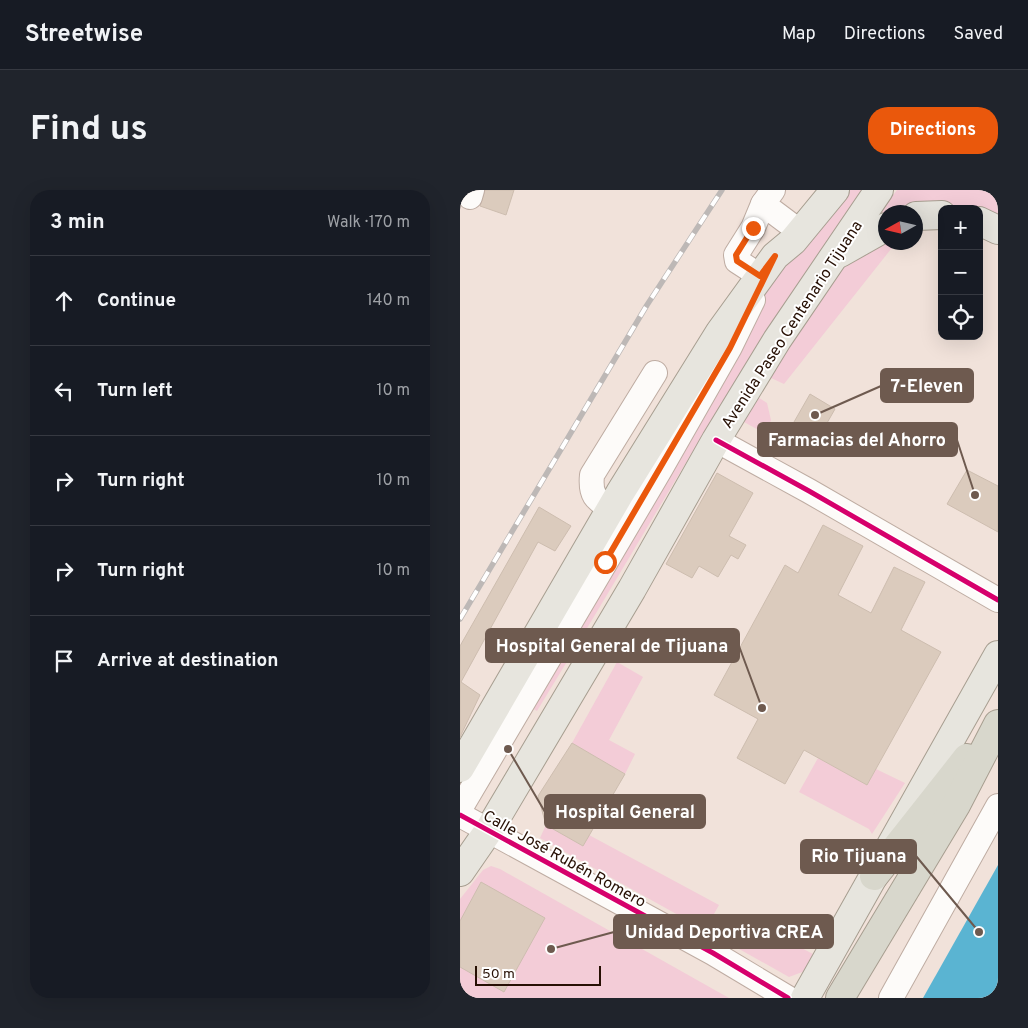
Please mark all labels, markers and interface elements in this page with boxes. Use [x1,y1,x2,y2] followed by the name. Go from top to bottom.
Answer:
[25,20,143,50] text: Streetwise
[782,23,816,46] text: Map
[844,23,926,46] text: Directions
[954,23,1003,46] text: Saved
[868,107,998,154] button: Directions
[30,108,148,152] text: Find us
[878,205,923,250] north arrow
[938,205,983,340] map controls
[938,205,983,250] button: +
[50,209,105,236] text: 3 min
[327,213,410,233] text: Walk · 170 m
[718,217,868,433] street label: Avenida Paseo Centenario Tijuana
[742,217,765,240] route end
[938,250,983,295] button: −
[50,287,78,315] icon: ahead
[97,289,176,313] text: Continue
[367,291,410,311] text: 140 m
[938,295,983,340] button: locate
[881,369,973,402] callout: 7-Eleven
[891,376,963,399] text: 7-Eleven
[50,377,78,405] icon: left
[97,379,173,403] text: Turn left
[376,381,410,401] text: 10 m
[758,423,957,456] callout: Farmacias del Ahorro
[768,430,946,453] text: Farmacias del Ahorro
[50,467,78,495] icon: right
[97,469,185,493] text: Turn right
[376,471,410,491] text: 10 m
[594,551,617,574] route start
[50,557,78,585] icon: right
[97,559,185,583] text: Turn right
[376,561,410,581] text: 10 m
[486,629,739,662] callout: Hospital General de Tijuana
[496,636,728,659] text: Hospital General de Tijuana
[50,647,78,675] icon: arrive
[97,649,278,673] text: Arrive at destination
[545,795,705,828] callout: Hospital General
[555,802,695,825] text: Hospital General
[479,807,649,913] street label: Calle José Rubén Romero
[801,840,916,873] callout: Rio Tijuana
[811,846,907,869] text: Rio Tijuana
[614,915,833,948] callout: Unidad Deportiva CREA
[625,922,823,945] text: Unidad Deportiva CREA
[475,963,601,986] scale bar
[482,966,515,983] text: 50 m

